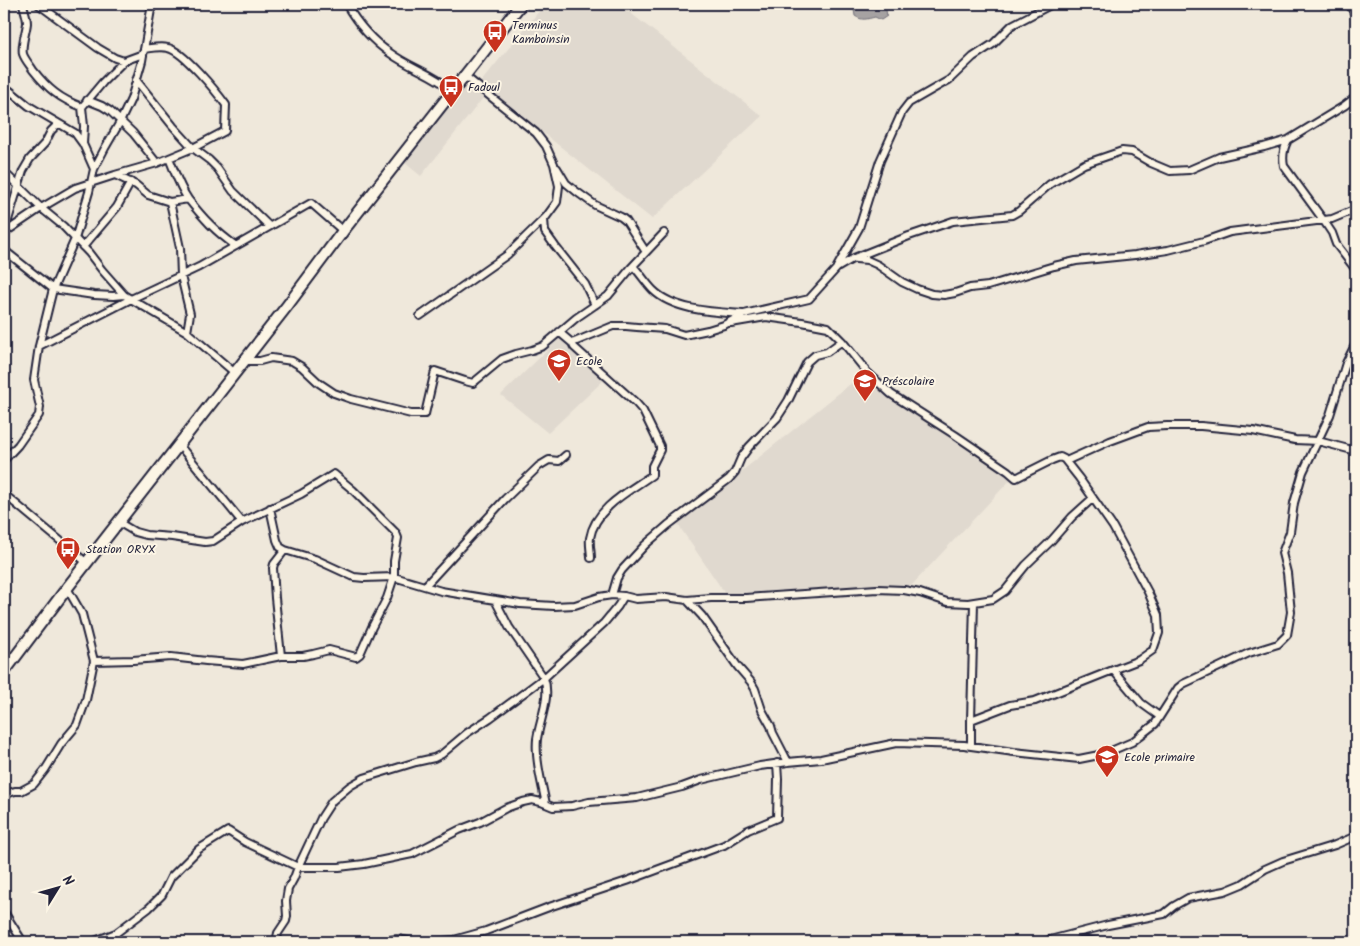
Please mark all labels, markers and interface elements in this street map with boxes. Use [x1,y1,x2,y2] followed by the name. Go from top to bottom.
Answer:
[512,16,570,49] place label: Terminus Kamboinsin
[482,19,508,53] bus stop icon: Terminus Kamboinsin
[438,74,464,108] bus stop icon: Fadoul
[468,78,500,97] place label: Fadoul
[546,348,572,382] school or university icon: Ecole
[576,352,603,371] place label: Ecole
[852,368,878,402] school or university icon: Préscolaire
[882,372,935,391] place label: Préscolaire
[55,536,81,570] bus stop icon: Station ORYX
[86,540,156,559] place label: Station ORYX
[1094,744,1120,778] school or university icon: Ecole primaire
[1124,748,1196,767] place label: Ecole primaire
[32,864,82,914] north arrow
[56,871,79,891] text: N

